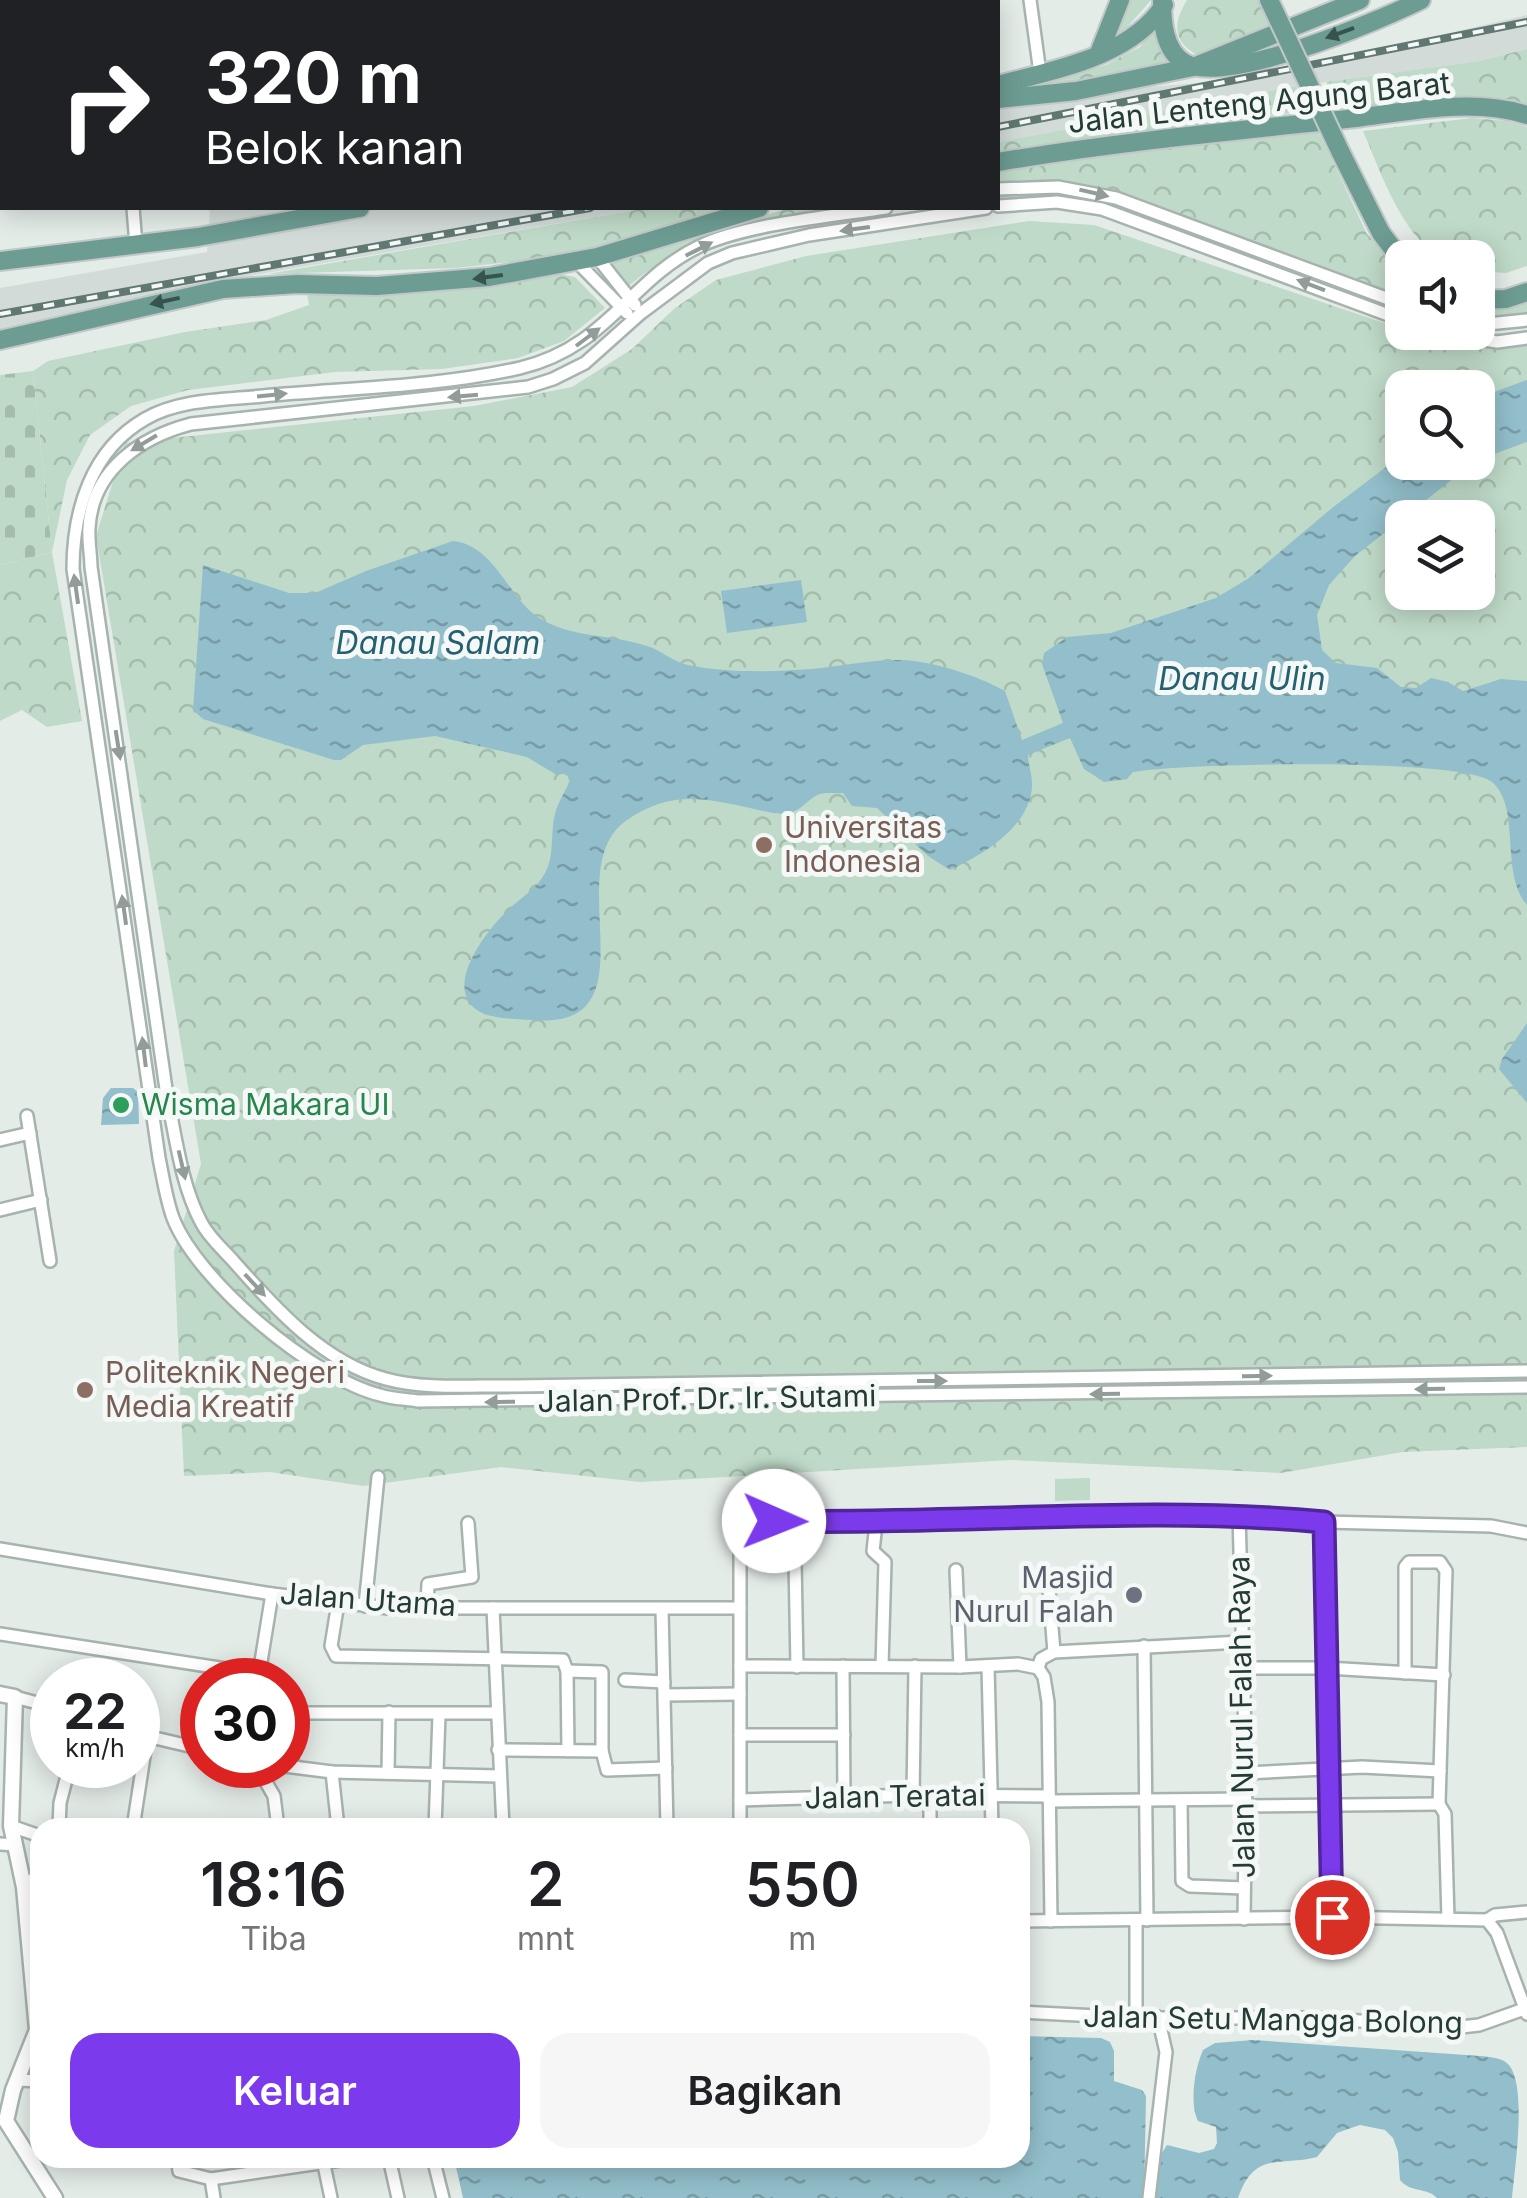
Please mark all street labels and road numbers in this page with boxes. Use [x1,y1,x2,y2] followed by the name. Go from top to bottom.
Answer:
[1066,64,1452,140] street label: Jalan Lenteng Agung Barat
[537,1377,877,1419] street label: Jalan Prof. Dr. Ir. Sutami
[1220,1555,1262,1879] street label: Jalan Nurul Falah Raya
[279,1575,457,1623] street label: Jalan Utama
[804,1776,986,1816] street label: Jalan Teratai
[1083,1998,1463,2040] street label: Jalan Setu Mangga Bolong

